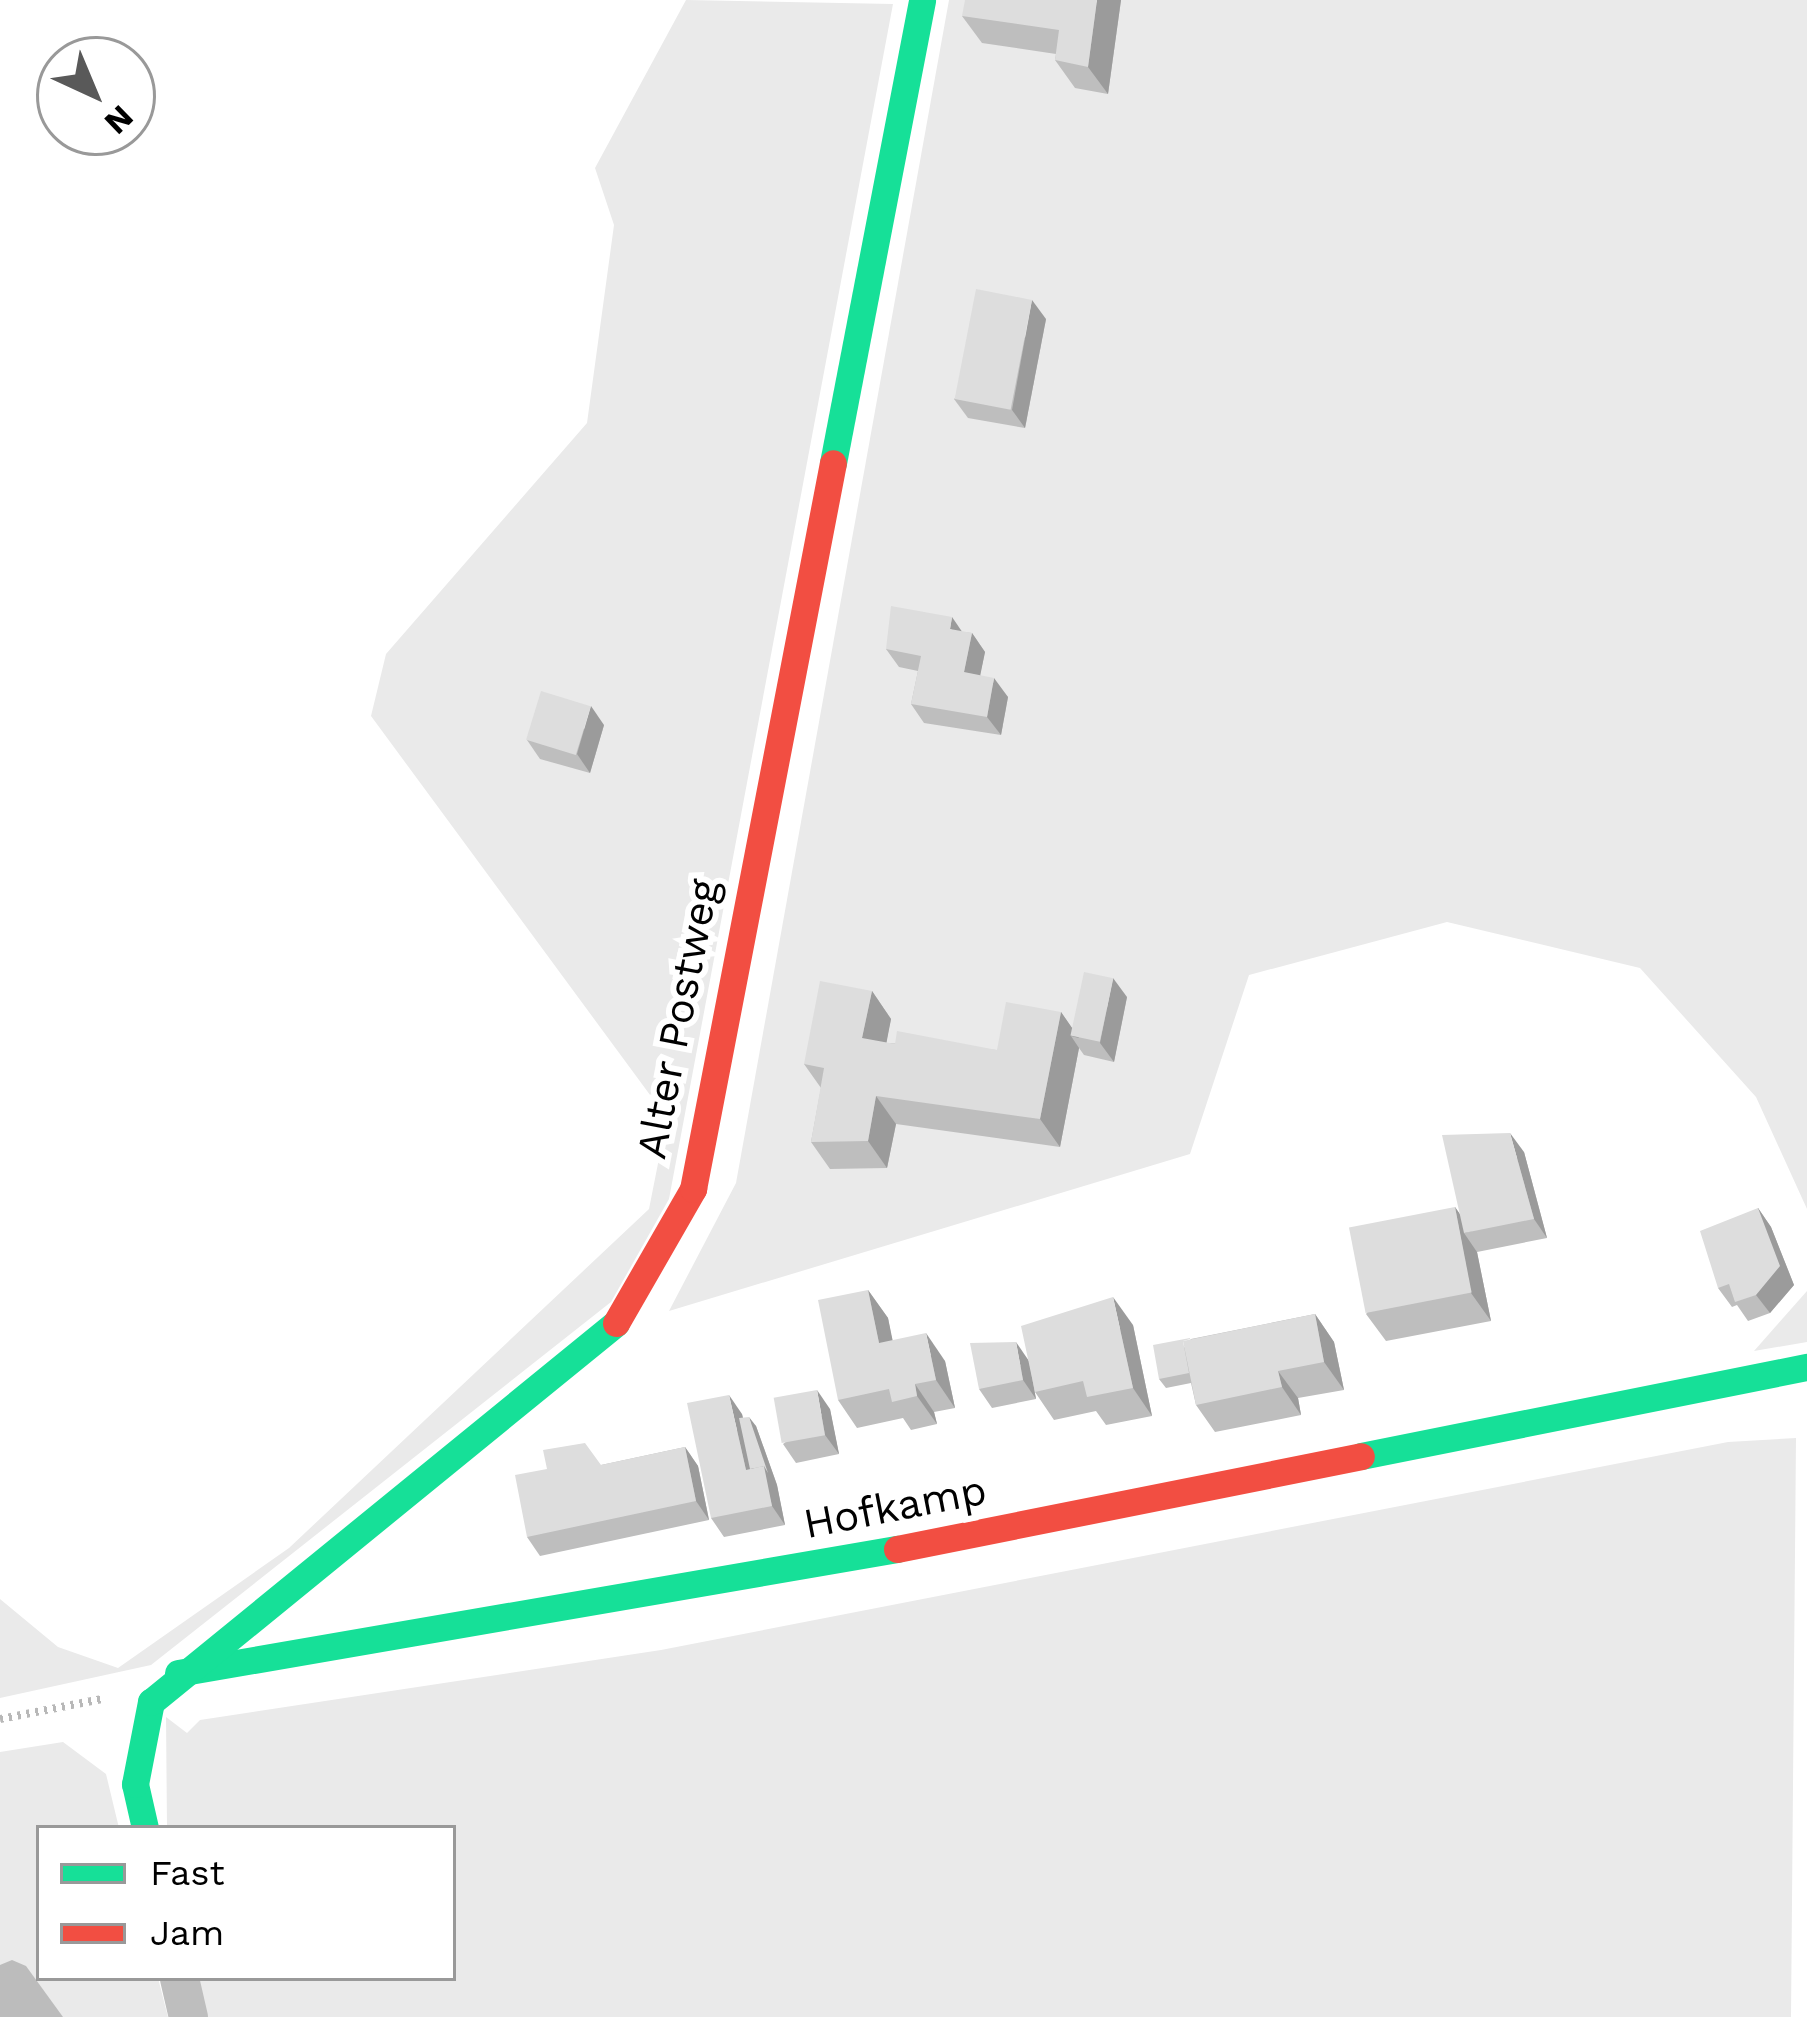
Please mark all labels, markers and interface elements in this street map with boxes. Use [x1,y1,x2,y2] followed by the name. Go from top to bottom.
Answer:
[36,36,156,156] north arrow
[97,98,142,143] text: N
[626,875,730,1163] street label: Alter Postweg
[799,1465,991,1549] street label: Hofkamp
[36,1825,456,1981] legend
[150,1852,225,1894] text: Fast
[150,1912,224,1954] text: Jam

